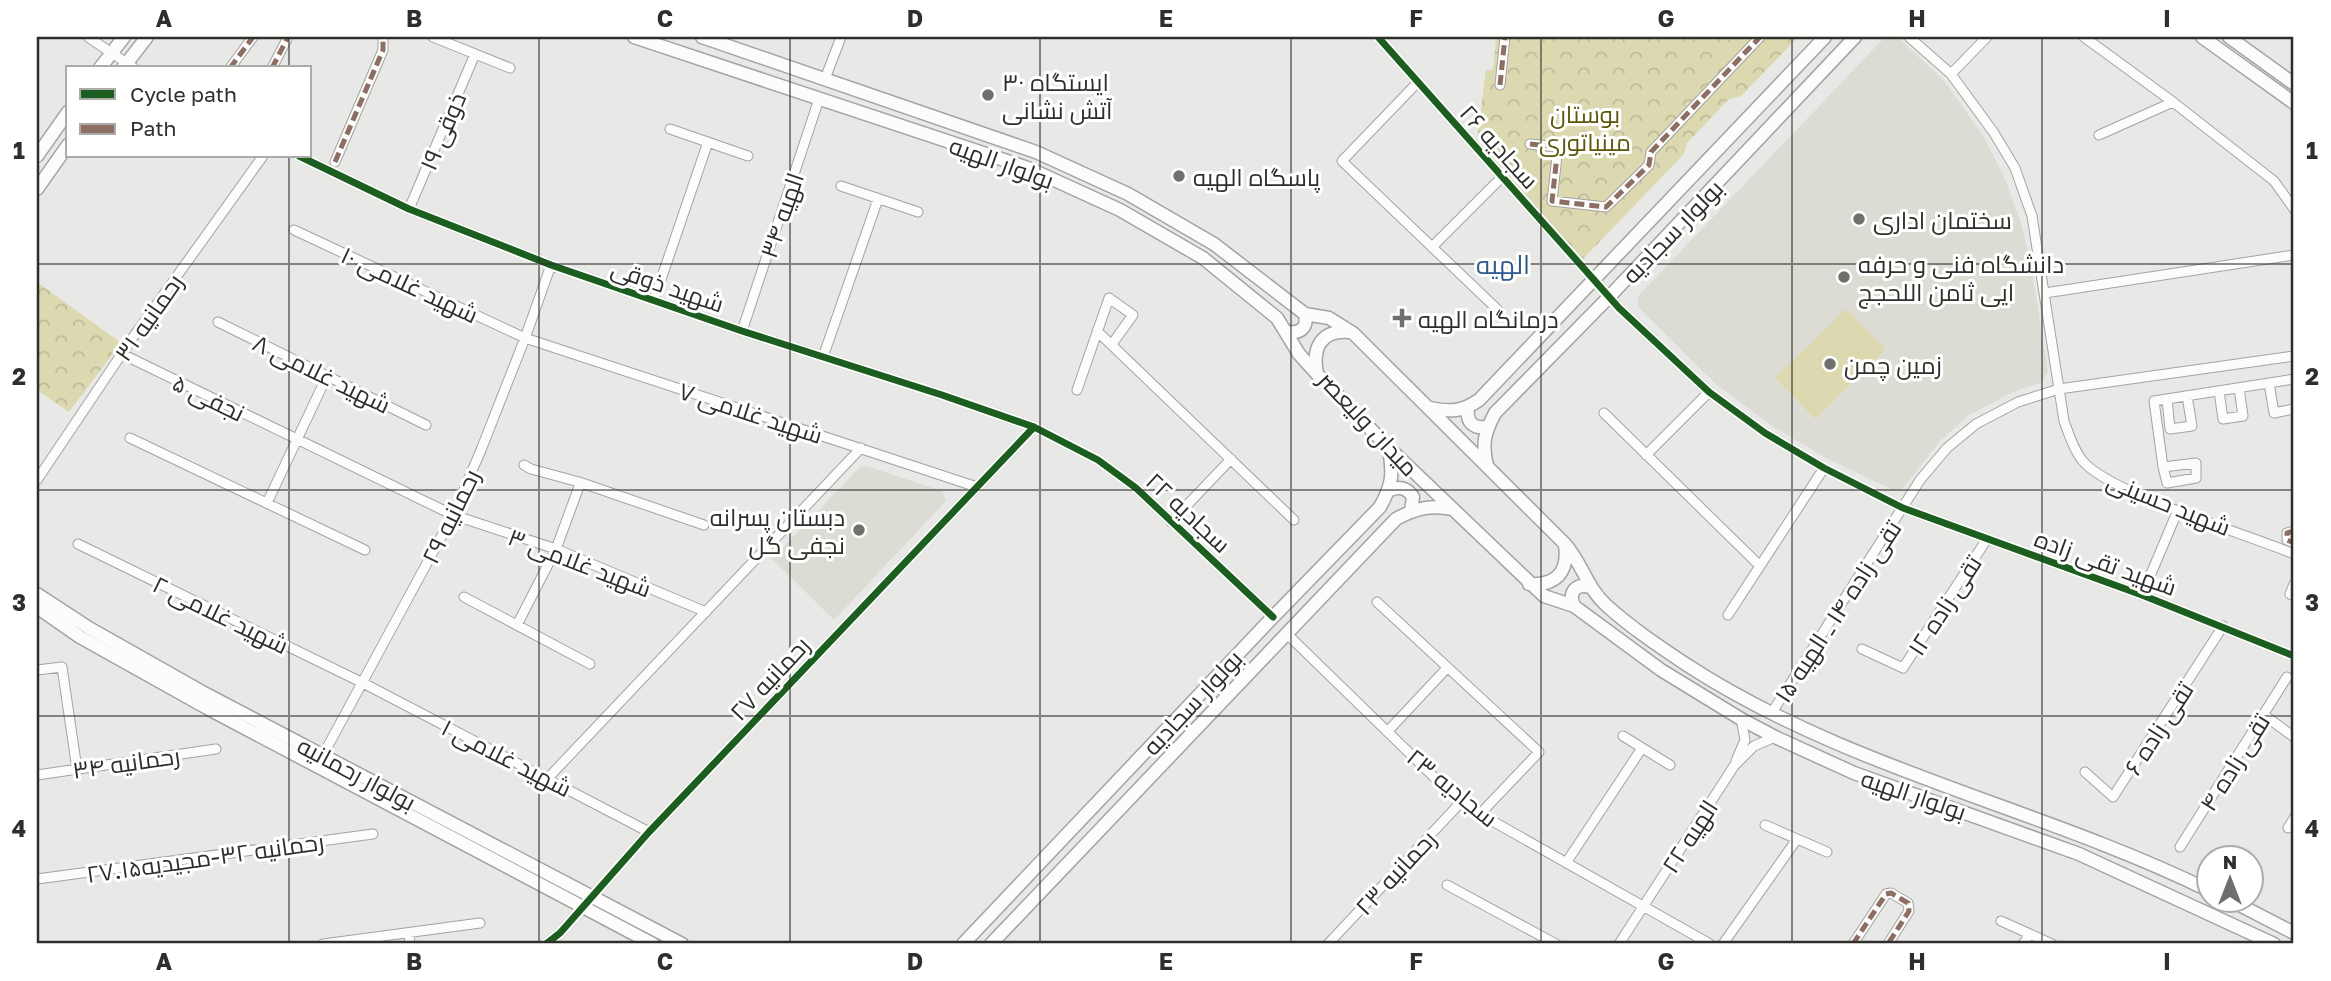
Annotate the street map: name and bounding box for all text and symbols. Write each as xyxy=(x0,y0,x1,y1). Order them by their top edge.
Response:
text: A xyxy=(156,4,173,32)
text: B xyxy=(406,4,422,32)
text: C xyxy=(657,4,673,32)
text: D xyxy=(907,4,923,32)
text: E xyxy=(1159,4,1173,32)
text: F xyxy=(1409,4,1423,32)
text: G xyxy=(1658,4,1674,32)
text: H xyxy=(1908,4,1926,32)
text: I xyxy=(2163,4,2171,32)
legend xyxy=(66,66,312,158)
place label: ایستگاه ۳۰ آتش نشانی xyxy=(1002,67,1113,125)
text: Cycle path xyxy=(130,81,237,107)
marker: ایستگاه ۳۰ آتش نشانی xyxy=(980,87,996,103)
street label: ذوقی ۱۹ xyxy=(413,88,472,175)
street label: سجادیه ۲۶ xyxy=(1455,98,1545,194)
park label: بوستان مینیاتوری xyxy=(1539,99,1631,157)
text: Path xyxy=(130,115,177,141)
street label: بولوار الهیه xyxy=(945,130,1058,195)
text: 1 xyxy=(13,136,25,164)
text: 1 xyxy=(2306,136,2318,164)
place label: پاسگاه الهیه xyxy=(1193,162,1321,194)
marker: پاسگاه الهیه xyxy=(1171,168,1187,184)
street label: الهیه ۳۴ xyxy=(753,169,810,262)
street label: بولوار سجادیه xyxy=(1615,173,1729,289)
place label: سختمان اداری xyxy=(1873,205,2012,235)
marker: سختمان اداری xyxy=(1851,211,1867,227)
street label: شهید غلامی ۱۰ xyxy=(336,240,483,329)
district label: الهیه xyxy=(1476,249,1530,281)
place label: دانشگاه فنی و حرفه ایی ثامن اللحجج xyxy=(1858,249,2064,309)
street label: شهید ذوقی xyxy=(608,252,728,319)
street label: رحمانیه ۳۱ xyxy=(107,268,189,366)
marker: دانشگاه فنی و حرفه ایی ثامن اللحجج xyxy=(1836,269,1852,285)
place label: درمانگاه الهیه xyxy=(1418,304,1559,334)
marker: درمانگاه الهیه xyxy=(1392,308,1412,328)
street label: شهید غلامی ۸ xyxy=(248,327,396,420)
place label: زمین چمن xyxy=(1844,350,1942,382)
marker: زمین چمن xyxy=(1822,356,1838,372)
text: 2 xyxy=(12,362,26,390)
text: 2 xyxy=(2305,362,2319,390)
street label: میدان ولیعصر xyxy=(1311,363,1425,482)
street label: نجفی ۵ xyxy=(168,367,250,428)
street label: شهید غلامی ۷ xyxy=(675,375,827,450)
street label: رحمانیه ۲۹ xyxy=(415,464,485,568)
street label: شهید حسینی xyxy=(2103,465,2235,542)
street label: سجادیه ۲۲ xyxy=(1141,466,1237,558)
place label: دبستان پسرانه نجفی گل xyxy=(710,502,845,560)
street label: تقی زاده ۱۴ ـ الهیه ۱۵ xyxy=(1767,514,1908,708)
street label: شهید غلامی ۳ xyxy=(504,521,656,603)
marker: دبستان پسرانه نجفی گل xyxy=(851,522,867,538)
street label: شهید تقی زاده xyxy=(2031,523,2181,602)
street label: تقی زاده ۱۲ xyxy=(1901,549,1988,661)
street label: شهید غلامی ۲ xyxy=(148,569,294,660)
text: 3 xyxy=(12,588,26,616)
text: 3 xyxy=(2305,588,2319,616)
street label: رحمانیه ۲۷ xyxy=(723,630,815,726)
street label: بولوار سجادیه xyxy=(1136,644,1248,760)
street label: تقی زاده ۶ xyxy=(2117,676,2200,780)
street label: تقی زاده ۴ xyxy=(2193,707,2276,817)
street label: شهید غلامی ۱ xyxy=(437,712,577,803)
street label: بولوار رحمانیه xyxy=(293,730,421,816)
street label: رحمانیه ۳۴ xyxy=(70,740,182,784)
street label: سجادیه ۲۳ xyxy=(1402,742,1504,832)
street label: بولوار الهیه xyxy=(1857,762,1970,826)
street label: الهیه ۲۲ xyxy=(1655,794,1724,878)
text: 4 xyxy=(12,814,26,842)
text: 4 xyxy=(2305,814,2319,842)
street label: رحمانیه ۲۳ xyxy=(1349,824,1441,920)
street label: رحمانیه ۳۲-مجیدیه۲۷.۱۵ xyxy=(84,826,326,888)
north arrow xyxy=(2194,844,2264,914)
text: N xyxy=(2223,850,2237,873)
text: A xyxy=(156,947,173,975)
text: B xyxy=(406,947,422,975)
text: C xyxy=(657,947,673,975)
text: D xyxy=(907,947,923,975)
text: E xyxy=(1159,947,1173,975)
text: F xyxy=(1409,947,1423,975)
text: G xyxy=(1658,947,1674,975)
text: H xyxy=(1908,947,1926,975)
text: I xyxy=(2163,947,2171,975)

